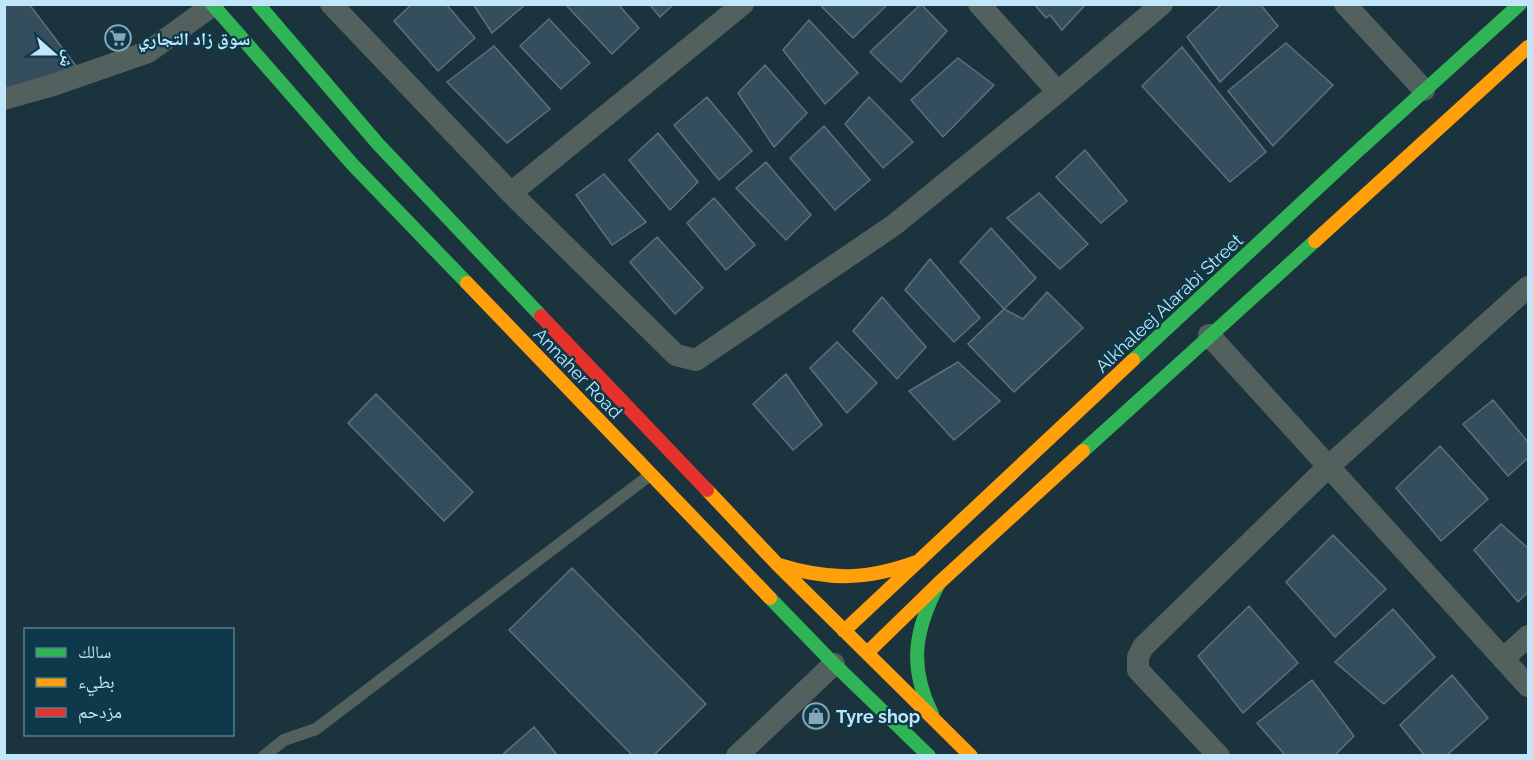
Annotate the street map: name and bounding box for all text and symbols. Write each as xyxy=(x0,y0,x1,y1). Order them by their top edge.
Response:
supermarket icon: سوق زاد التجاري xyxy=(103,23,133,53)
north arrow xyxy=(24,24,84,84)
place label: سوق زاد التجاري xyxy=(138,28,250,53)
text: ش xyxy=(56,48,79,71)
street label: Alkhaleej Alarabi Street xyxy=(1091,229,1247,377)
street label: Annaher Road xyxy=(530,323,626,423)
legend xyxy=(24,628,234,736)
text: سالك xyxy=(78,641,111,662)
text: بطيء xyxy=(78,671,115,697)
text: مزدحم xyxy=(78,701,122,724)
shop icon: Tyre shop xyxy=(801,701,831,731)
place label: Tyre shop xyxy=(836,706,920,727)

